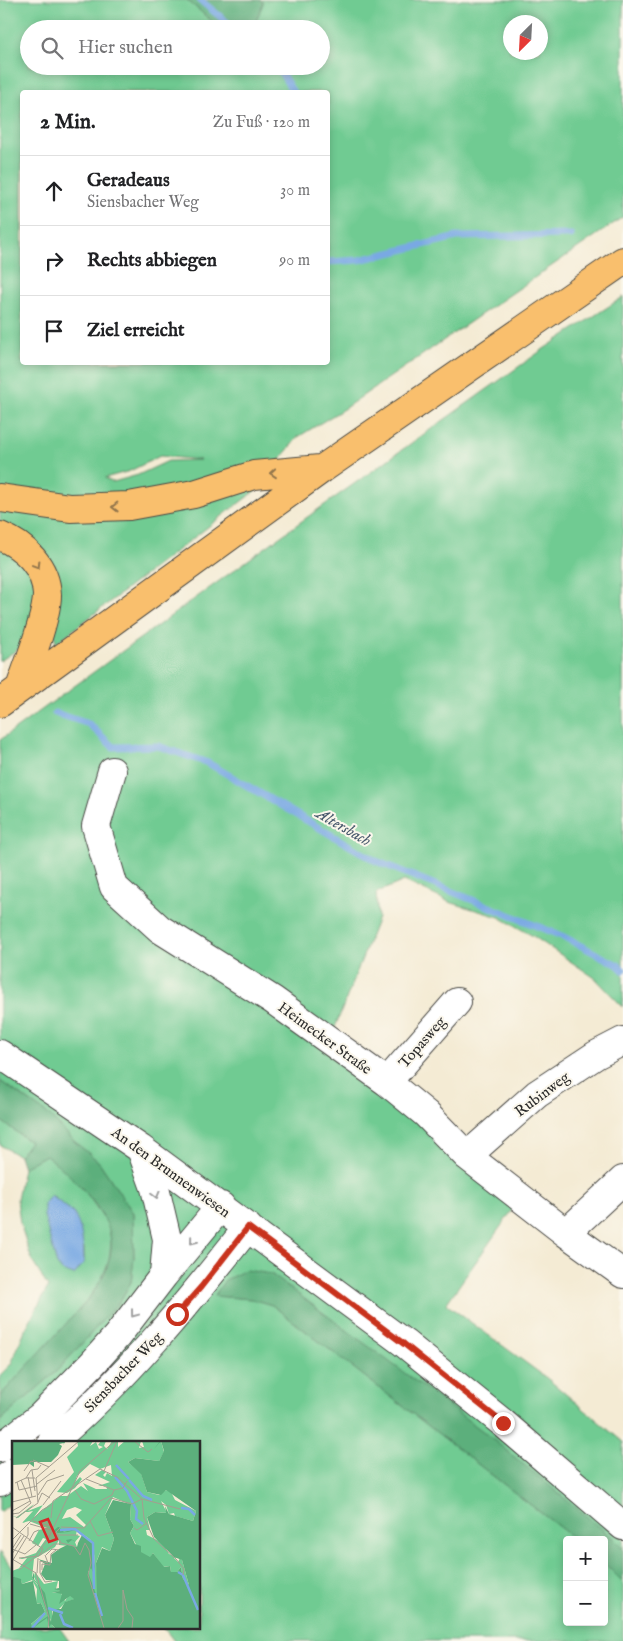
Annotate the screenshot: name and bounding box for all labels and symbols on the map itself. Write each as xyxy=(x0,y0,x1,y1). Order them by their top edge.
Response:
north arrow xyxy=(503,15,548,60)
one-way arrow xyxy=(269,467,277,478)
one-way arrow xyxy=(111,501,119,512)
one-way arrow xyxy=(31,560,41,569)
water label: Altersbach xyxy=(310,803,374,852)
street label: Heimecker Straße xyxy=(274,998,375,1079)
street label: Topasweg xyxy=(395,1012,451,1072)
street label: Rubinweg xyxy=(511,1067,574,1121)
street label: An den Brunnenwiesen xyxy=(107,1122,234,1222)
one-way arrow xyxy=(151,1191,161,1199)
one-way arrow xyxy=(190,1235,198,1244)
route start xyxy=(166,1303,189,1326)
one-way arrow xyxy=(132,1308,140,1317)
street label: Siensbacher Weg xyxy=(80,1327,167,1417)
route end xyxy=(492,1412,515,1435)
inset map xyxy=(12,1441,200,1628)

